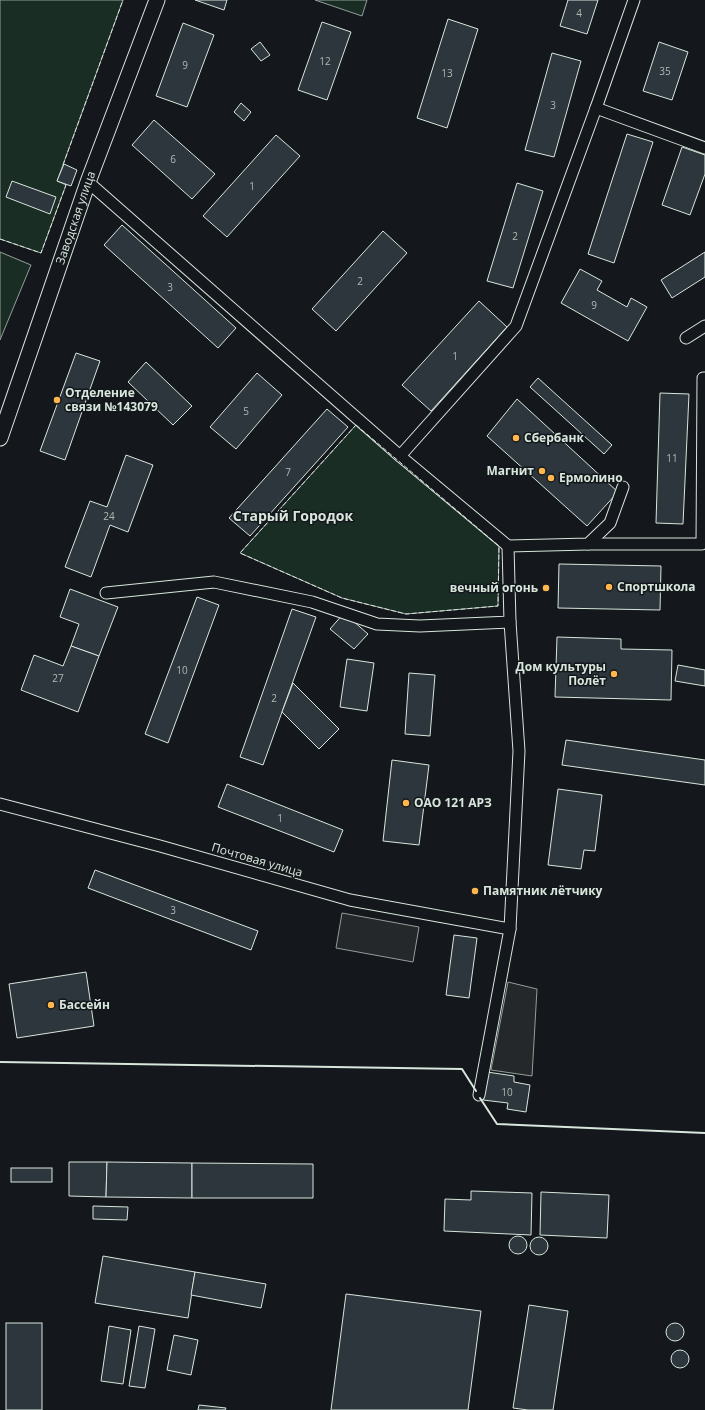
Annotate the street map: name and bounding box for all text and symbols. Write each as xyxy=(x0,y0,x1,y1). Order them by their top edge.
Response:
house number: 4 xyxy=(576,6,582,20)
house number: 12 xyxy=(319,54,331,68)
house number: 9 xyxy=(182,58,188,72)
house number: 35 xyxy=(659,64,671,78)
house number: 13 xyxy=(441,66,453,80)
house number: 3 xyxy=(550,98,556,112)
house number: 6 xyxy=(170,152,176,166)
street label: Заводская улица xyxy=(51,168,99,267)
house number: 1 xyxy=(249,179,255,193)
house number: 2 xyxy=(512,229,518,243)
house number: 2 xyxy=(357,274,363,288)
house number: 3 xyxy=(167,280,173,294)
house number: 9 xyxy=(591,298,597,312)
house number: 1 xyxy=(452,349,458,363)
place label: Отделение связи №143079 xyxy=(65,384,158,415)
marker: Отделение связи №143079 xyxy=(52,395,62,405)
house number: 5 xyxy=(243,404,249,418)
place label: Сбербанк xyxy=(524,429,584,446)
marker: Сбербанк xyxy=(511,433,521,443)
house number: 11 xyxy=(666,451,678,465)
place label: Магнит xyxy=(486,462,534,479)
house number: 7 xyxy=(285,465,291,479)
marker: Магнит xyxy=(537,466,547,476)
place label: Ермолино xyxy=(559,469,623,486)
marker: Ермолино xyxy=(546,473,556,483)
district label: Старый Городок xyxy=(233,506,353,525)
house number: 24 xyxy=(103,509,115,523)
place label: Спортшкола xyxy=(617,578,696,595)
place label: вечный огонь xyxy=(450,579,538,596)
marker: Спортшкола xyxy=(604,582,614,592)
marker: вечный огонь xyxy=(541,583,551,593)
place label: Дом культуры Полёт xyxy=(516,658,606,689)
house number: 10 xyxy=(176,663,188,677)
marker: Дом культуры Полёт xyxy=(609,669,619,679)
house number: 27 xyxy=(52,671,64,685)
house number: 2 xyxy=(271,691,277,705)
place label: OAO 121 АРЗ xyxy=(414,794,492,811)
marker: OAO 121 АРЗ xyxy=(401,798,411,808)
house number: 1 xyxy=(277,811,283,825)
street label: Почтовая улица xyxy=(210,838,305,881)
place label: Памятник лётчику xyxy=(483,882,603,899)
marker: Памятник лётчику xyxy=(470,886,480,896)
house number: 3 xyxy=(170,903,176,917)
place label: Бассейн xyxy=(59,996,110,1013)
marker: Бассейн xyxy=(46,1000,56,1010)
house number: 10 xyxy=(501,1085,513,1099)

